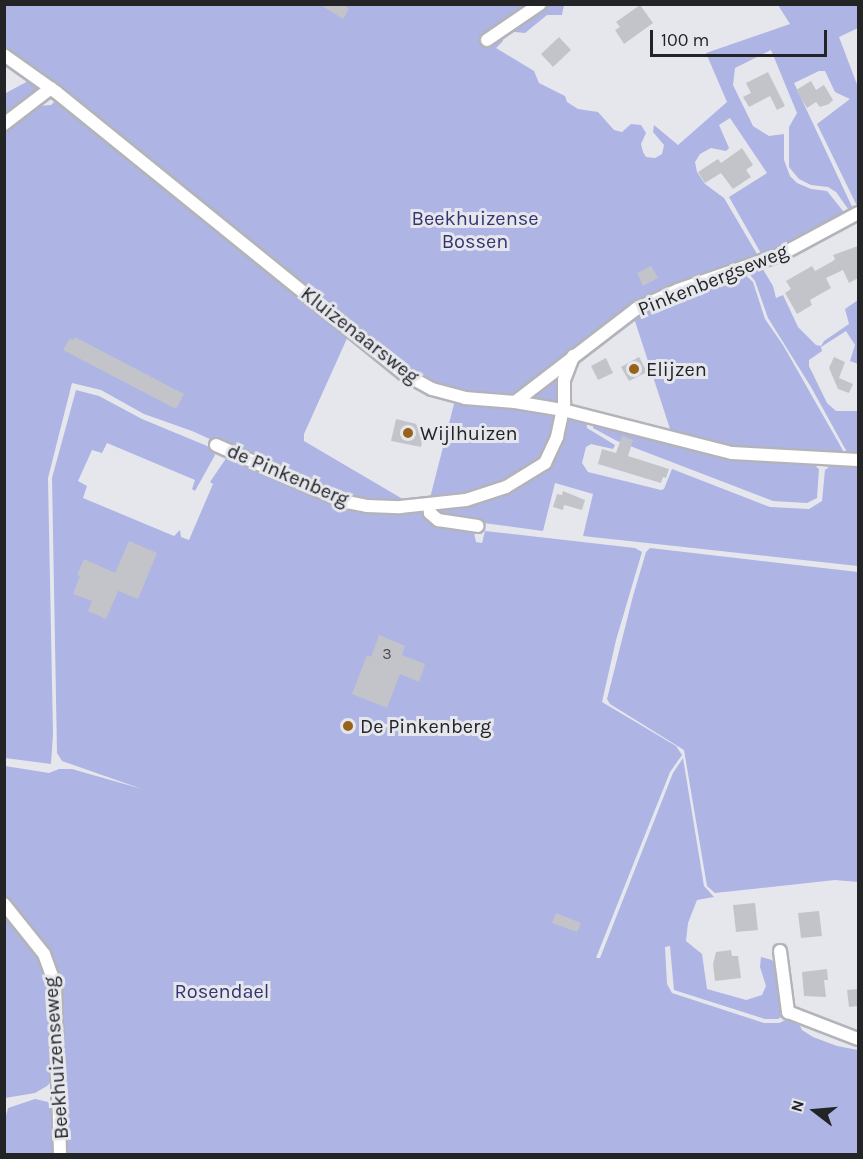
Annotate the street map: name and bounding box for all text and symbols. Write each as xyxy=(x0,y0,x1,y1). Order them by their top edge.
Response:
scale bar xyxy=(653,18,830,56)
text: 100 m xyxy=(661,29,709,51)
park label: Beekhuizense Bossen xyxy=(412,206,538,253)
street label: Pinkenbergseweg xyxy=(634,239,792,321)
street label: Kluizenaarsweg xyxy=(296,281,424,389)
place label: Elijzen xyxy=(646,357,707,381)
marker: Elijzen xyxy=(627,362,641,376)
place label: Wijlhuizen xyxy=(420,421,518,445)
marker: Wijlhuizen xyxy=(401,426,415,440)
street label: de Pinkenberg xyxy=(224,439,352,511)
house number: 3 xyxy=(382,644,392,664)
place label: De Pinkenberg xyxy=(360,714,491,738)
marker: De Pinkenberg xyxy=(341,719,355,733)
street label: Beekhuizenseweg xyxy=(38,976,74,1140)
park label: Rosendael xyxy=(175,979,269,1003)
north arrow xyxy=(785,1081,845,1141)
text: N xyxy=(786,1098,808,1114)

